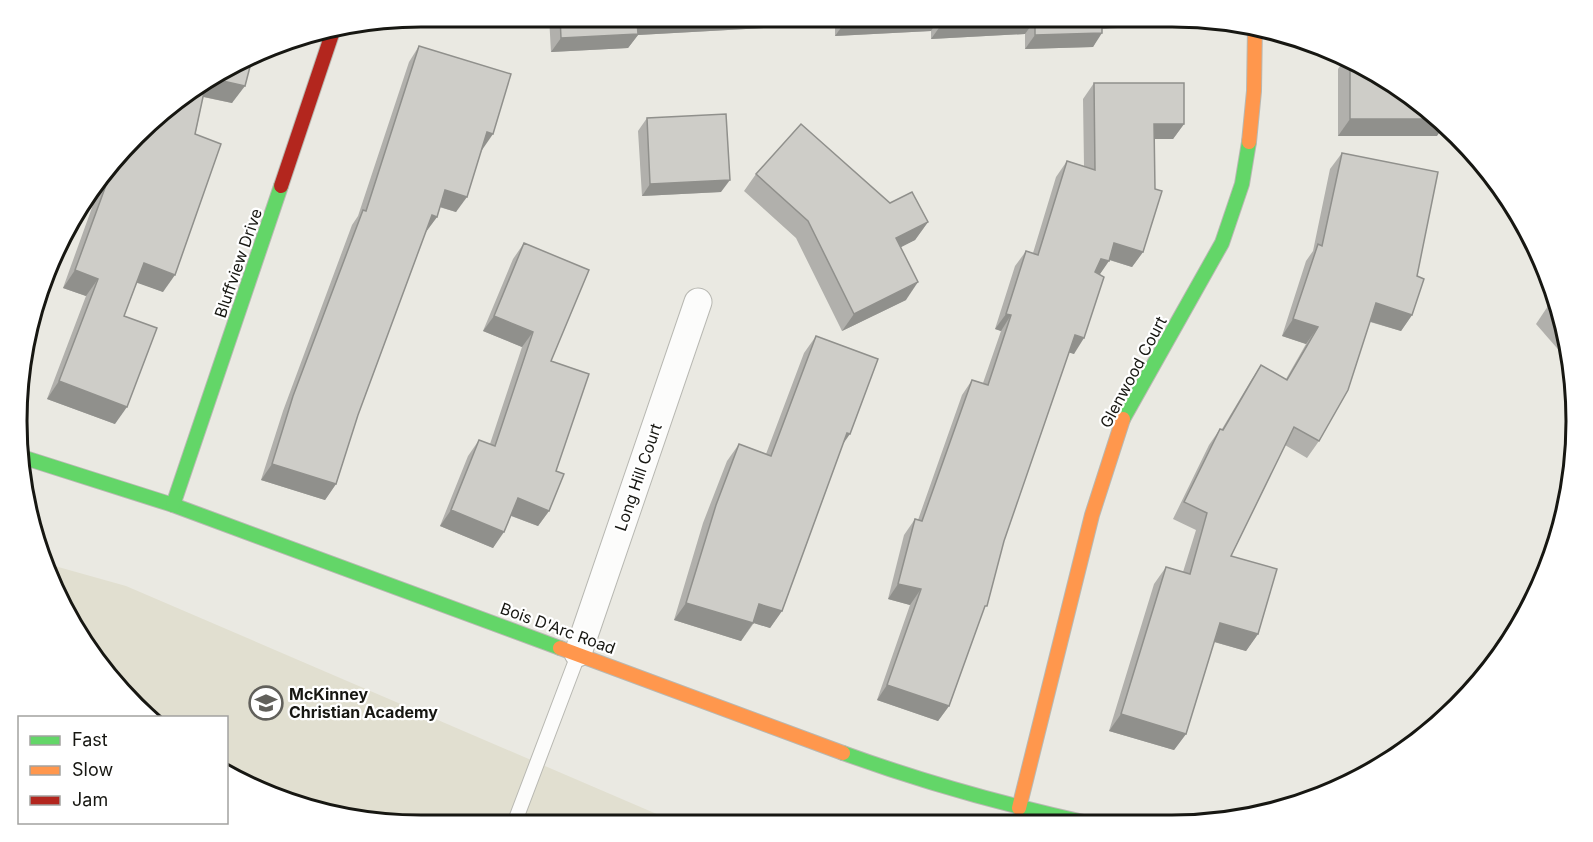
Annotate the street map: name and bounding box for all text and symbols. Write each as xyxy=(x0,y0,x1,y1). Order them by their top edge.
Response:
street label: Bluffview Drive xyxy=(210,206,266,320)
street label: Glenwood Court xyxy=(1095,313,1171,431)
street label: Long Hill Court xyxy=(610,420,666,534)
street label: Bois D'Arc Road xyxy=(498,598,618,658)
place label: McKinney Christian Academy xyxy=(289,684,438,722)
school or university icon: McKinney Christian Academy xyxy=(248,685,284,721)
legend xyxy=(18,716,228,824)
text: Fast xyxy=(72,729,108,750)
text: Slow xyxy=(72,759,113,780)
text: Jam xyxy=(72,789,108,810)

